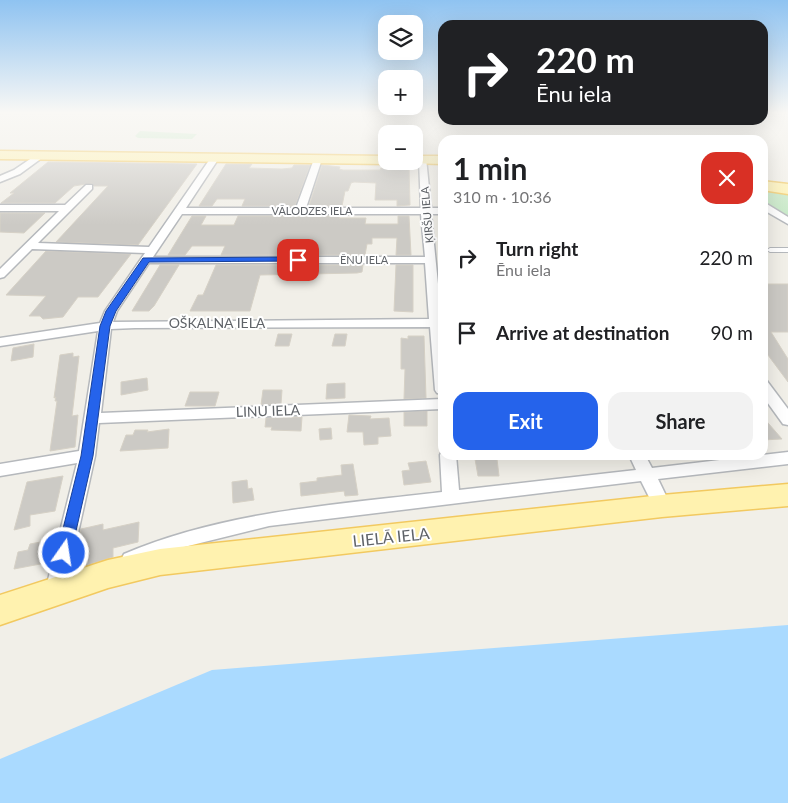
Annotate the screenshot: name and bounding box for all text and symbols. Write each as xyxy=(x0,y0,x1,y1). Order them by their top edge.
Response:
map controls xyxy=(378,15,423,170)
button: layers xyxy=(378,15,423,60)
text: 220 m xyxy=(536,38,635,80)
icon: right xyxy=(453,40,518,105)
button: + xyxy=(378,70,423,115)
text: Ēnu iela xyxy=(536,80,612,107)
button: − xyxy=(378,125,423,170)
text: 1 min xyxy=(453,150,527,186)
button: close xyxy=(701,152,753,204)
street label: ĶIRŠU IELA xyxy=(418,186,435,244)
text: 310 m · 10:36 xyxy=(453,187,552,206)
street label: VĀLODZES IELA xyxy=(272,204,353,217)
text: Turn right xyxy=(496,237,578,260)
pin xyxy=(277,239,319,281)
icon: right xyxy=(453,244,481,272)
icon: arrive xyxy=(284,246,312,274)
text: 220 m xyxy=(699,246,753,269)
street label: ĒNU IELA xyxy=(340,253,389,266)
text: Ēnu iela xyxy=(496,260,551,279)
street label: OŠKALNA IELA xyxy=(169,314,266,331)
icon: arrive xyxy=(453,319,481,347)
text: Arrive at destination xyxy=(496,321,669,344)
text: 90 m xyxy=(710,321,753,344)
button: Exit xyxy=(453,392,598,450)
button: Share xyxy=(608,392,753,450)
street label: LINU IELA xyxy=(236,401,301,420)
street label: LIELĀ IELA xyxy=(352,523,431,550)
position arrow xyxy=(37,526,89,578)

